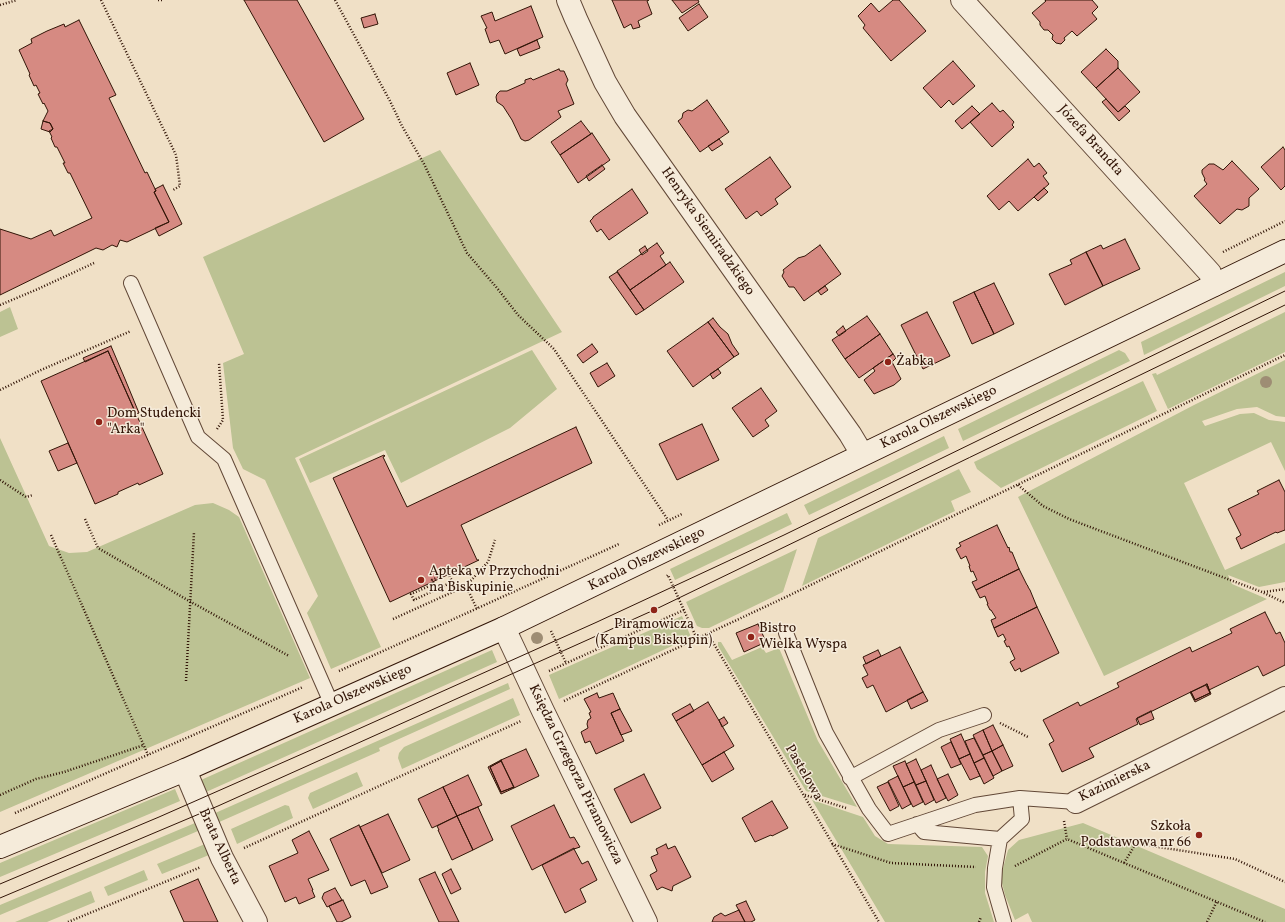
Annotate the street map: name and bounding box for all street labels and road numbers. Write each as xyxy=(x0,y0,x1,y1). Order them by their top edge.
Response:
street label: Józefa Brandta xyxy=(1054,102,1126,180)
street label: Henryka Siemiradzkiego xyxy=(656,165,758,299)
street label: Karola Olszewskiego xyxy=(878,383,1000,453)
street label: Karola Olszewskiego xyxy=(586,525,708,595)
street label: Karola Olszewskiego xyxy=(291,661,415,729)
street label: Księdza Grzegorza Piramowicza xyxy=(524,682,626,868)
street label: Pastelowa xyxy=(780,742,826,804)
street label: Kazimierska xyxy=(1077,757,1153,807)
street label: Brata Alberta xyxy=(194,806,244,888)

